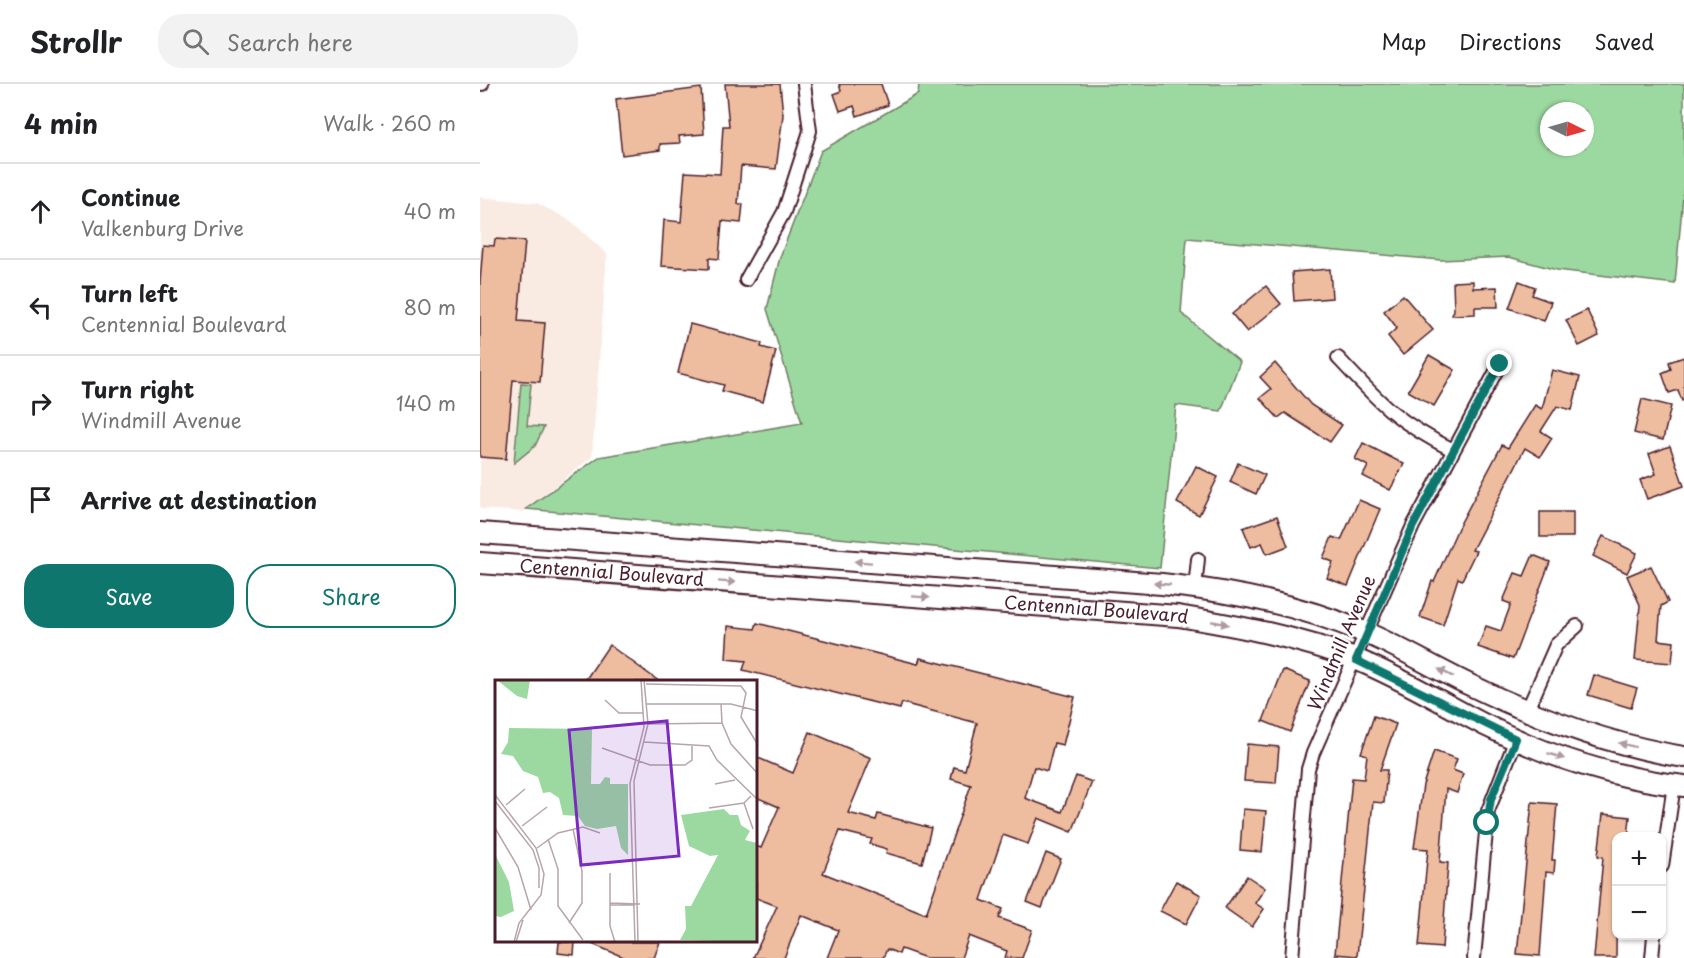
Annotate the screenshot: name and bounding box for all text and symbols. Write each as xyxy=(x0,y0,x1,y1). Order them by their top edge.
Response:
search box xyxy=(158,14,578,68)
text: Strollr xyxy=(30,20,122,63)
icon: search xyxy=(179,25,212,58)
text: Search here xyxy=(227,25,353,58)
text: Map xyxy=(1381,25,1426,57)
text: Directions xyxy=(1459,25,1561,57)
text: Saved xyxy=(1594,25,1654,57)
north arrow xyxy=(1540,102,1594,156)
text: 4 min xyxy=(24,104,98,143)
text: Walk · 260 m xyxy=(323,108,456,138)
text: Continue xyxy=(81,180,180,213)
icon: ahead xyxy=(24,195,57,228)
text: 40 m xyxy=(404,196,456,226)
text: Valkenburg Drive xyxy=(81,213,244,243)
text: Turn left xyxy=(81,276,178,309)
icon: left xyxy=(24,291,57,324)
text: 80 m xyxy=(404,292,456,322)
text: Centennial Boulevard xyxy=(81,309,286,339)
route end xyxy=(1486,350,1512,376)
text: Turn right xyxy=(81,372,194,405)
icon: right xyxy=(24,387,57,420)
text: 140 m xyxy=(396,388,456,418)
text: Windmill Avenue xyxy=(81,405,242,435)
icon: arrive xyxy=(24,483,57,516)
text: Arrive at destination xyxy=(81,483,317,516)
street label: Centennial Boulevard xyxy=(518,551,705,592)
one-way arrow xyxy=(853,557,872,567)
button: Save xyxy=(24,564,234,628)
button: Share xyxy=(246,564,456,628)
street label: Windmill Avenue xyxy=(1300,570,1381,714)
one-way arrow xyxy=(717,577,736,587)
one-way arrow xyxy=(1152,579,1171,589)
street label: Centennial Boulevard xyxy=(1003,588,1191,630)
one-way arrow xyxy=(912,592,931,601)
one-way arrow xyxy=(1211,619,1230,628)
one-way arrow xyxy=(1437,668,1454,678)
inset map xyxy=(495,680,758,943)
one-way arrow xyxy=(1618,740,1636,749)
one-way arrow xyxy=(1547,752,1565,761)
route start xyxy=(1473,809,1499,835)
map controls xyxy=(1612,832,1666,940)
button: + xyxy=(1612,832,1666,886)
button: − xyxy=(1612,886,1666,940)

